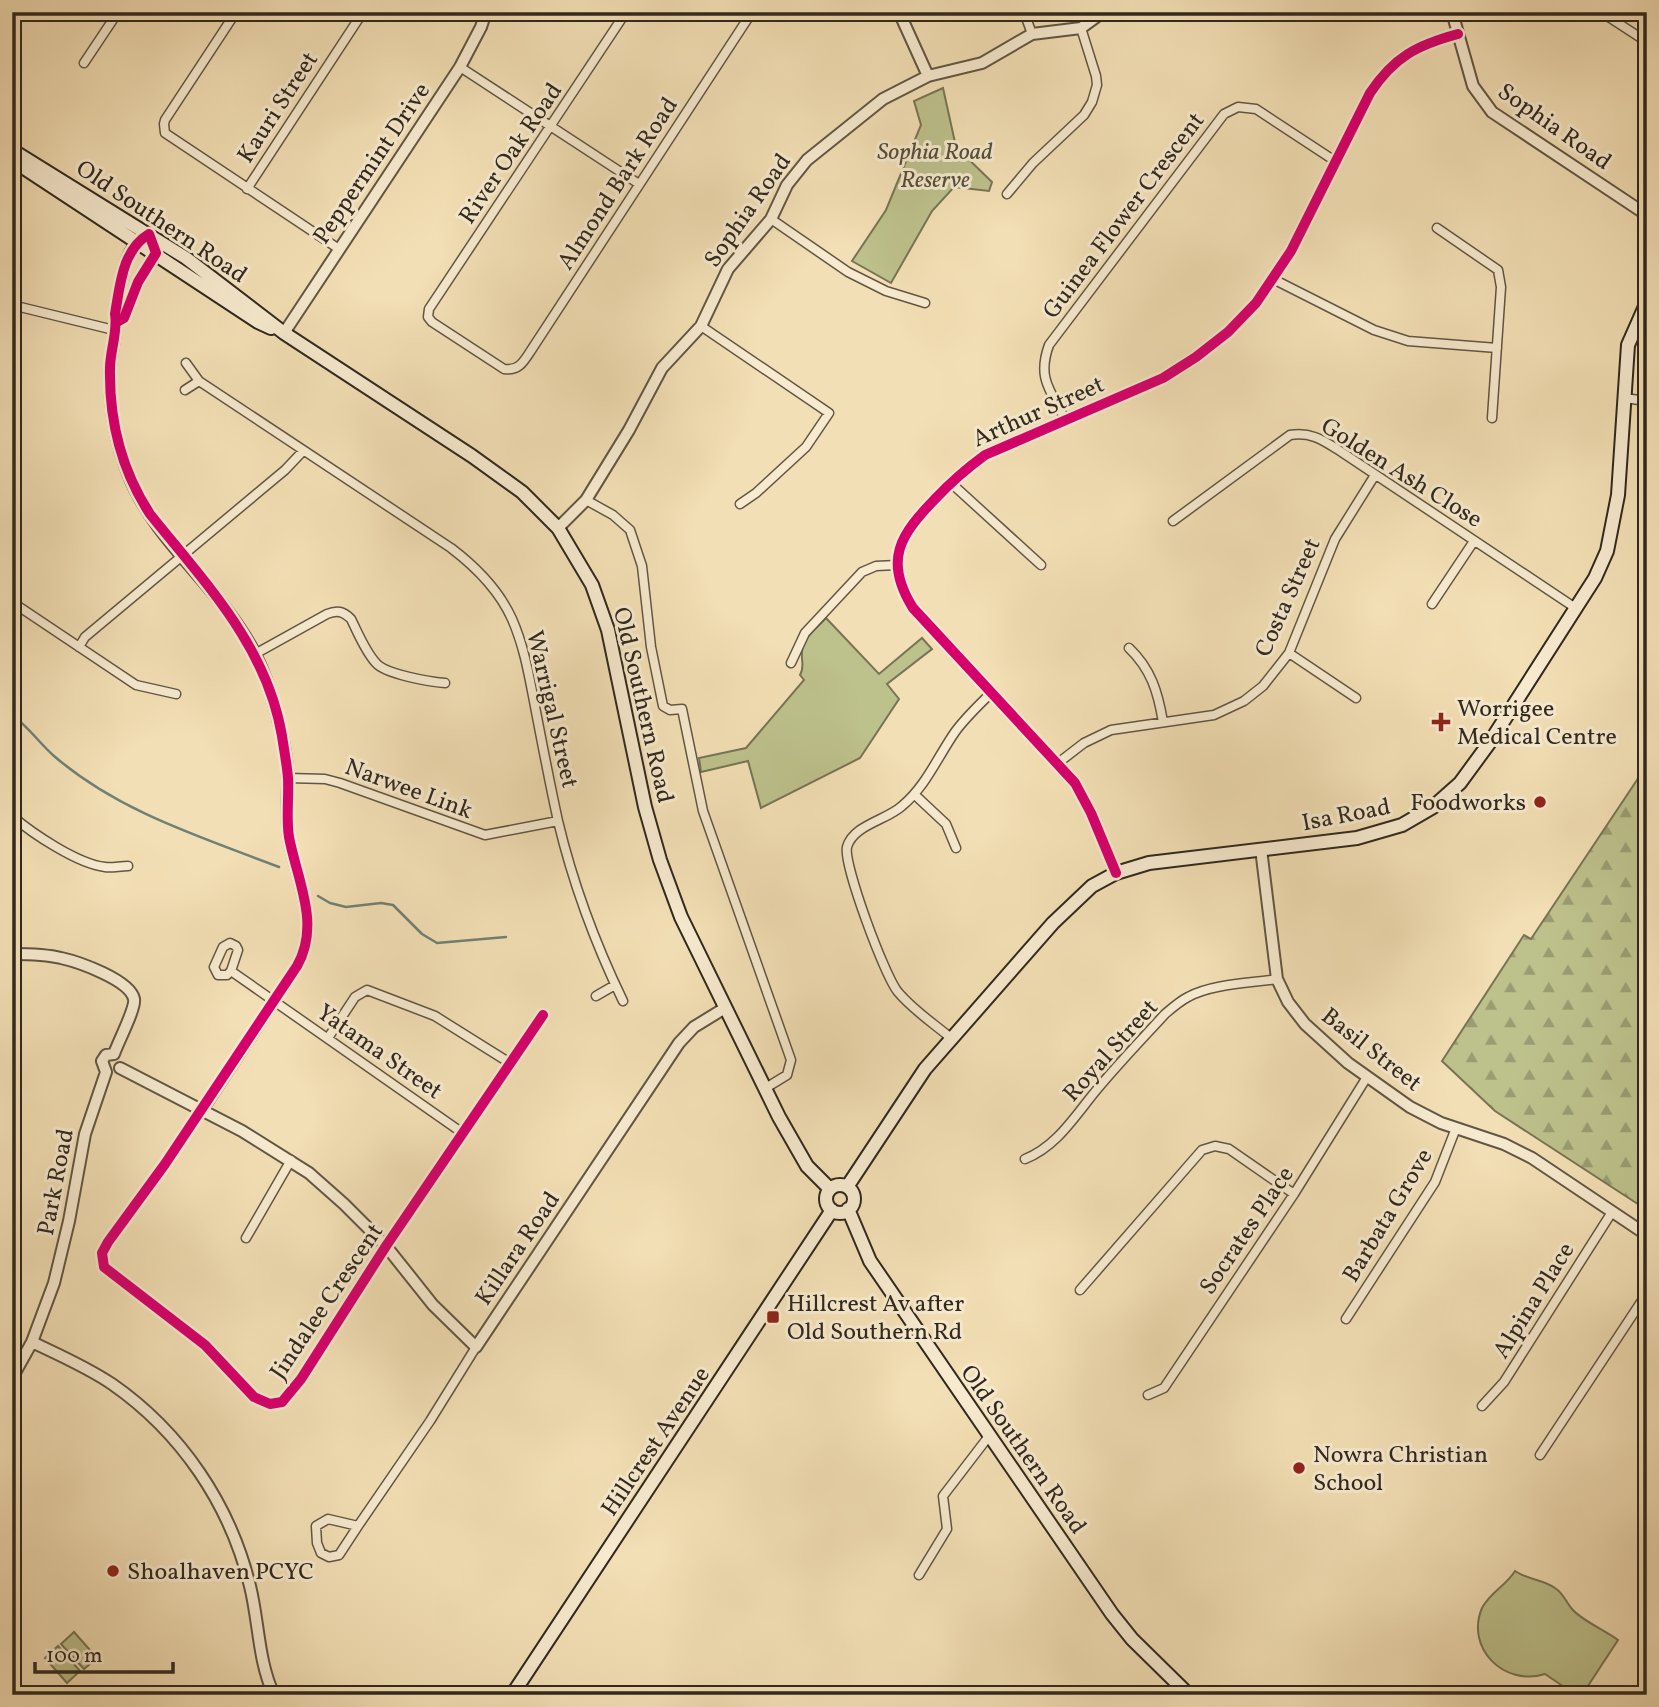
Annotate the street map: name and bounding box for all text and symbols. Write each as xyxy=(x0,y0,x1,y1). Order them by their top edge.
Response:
street label: Kauri Street xyxy=(230,46,327,170)
street label: Sophia Road xyxy=(1490,76,1618,179)
street label: Peppermint Drive xyxy=(306,77,439,252)
street label: River Oak Road xyxy=(452,77,572,232)
street label: Almond Bark Road xyxy=(550,91,687,277)
street label: Guinea Flower Crescent xyxy=(1036,106,1214,327)
park label: Sophia Road Reserve xyxy=(877,136,993,198)
street label: Sophia Road xyxy=(697,147,800,275)
street label: Old Southern Road xyxy=(68,153,253,293)
street label: Arthur Street xyxy=(968,369,1110,457)
street label: Golden Ash Close xyxy=(1314,410,1488,537)
street label: Costa Street xyxy=(1248,533,1330,663)
street label: Old Southern Road xyxy=(603,604,681,807)
street label: Warrigal Street xyxy=(516,627,586,792)
place label: Worrigee Medical Centre xyxy=(1457,693,1617,755)
marker: Worrigee Medical Centre xyxy=(1431,712,1451,732)
street label: Narwee Link xyxy=(340,751,477,829)
place label: Foodworks xyxy=(1410,787,1526,821)
street label: Isa Road xyxy=(1299,791,1394,841)
marker: Foodworks xyxy=(1532,794,1548,810)
street label: Royal Street xyxy=(1056,992,1167,1110)
street label: Yatama Street xyxy=(309,997,449,1109)
street label: Basil Street xyxy=(1313,1000,1428,1101)
street label: Park Road xyxy=(30,1126,84,1239)
street label: Barbata Grove xyxy=(1335,1143,1442,1289)
street label: Socrates Place xyxy=(1192,1160,1303,1302)
street label: Killara Road xyxy=(468,1185,569,1313)
street label: Jindalee Crescent xyxy=(263,1217,393,1387)
street label: Alpina Place xyxy=(1485,1236,1584,1366)
place label: Hillcrest Av after Old Southern Rd xyxy=(787,1288,964,1350)
marker: Hillcrest Av after Old Southern Rd xyxy=(765,1309,781,1325)
street label: Old Southern Road xyxy=(951,1358,1094,1542)
street label: Hillcrest Avenue xyxy=(594,1361,719,1524)
place label: Nowra Christian School xyxy=(1313,1439,1488,1501)
marker: Nowra Christian School xyxy=(1291,1460,1307,1476)
place label: Shoalhaven PCYC xyxy=(127,1556,314,1590)
marker: Shoalhaven PCYC xyxy=(105,1563,121,1579)
scale bar xyxy=(35,1630,173,1674)
text: 100 m xyxy=(46,1642,103,1671)

